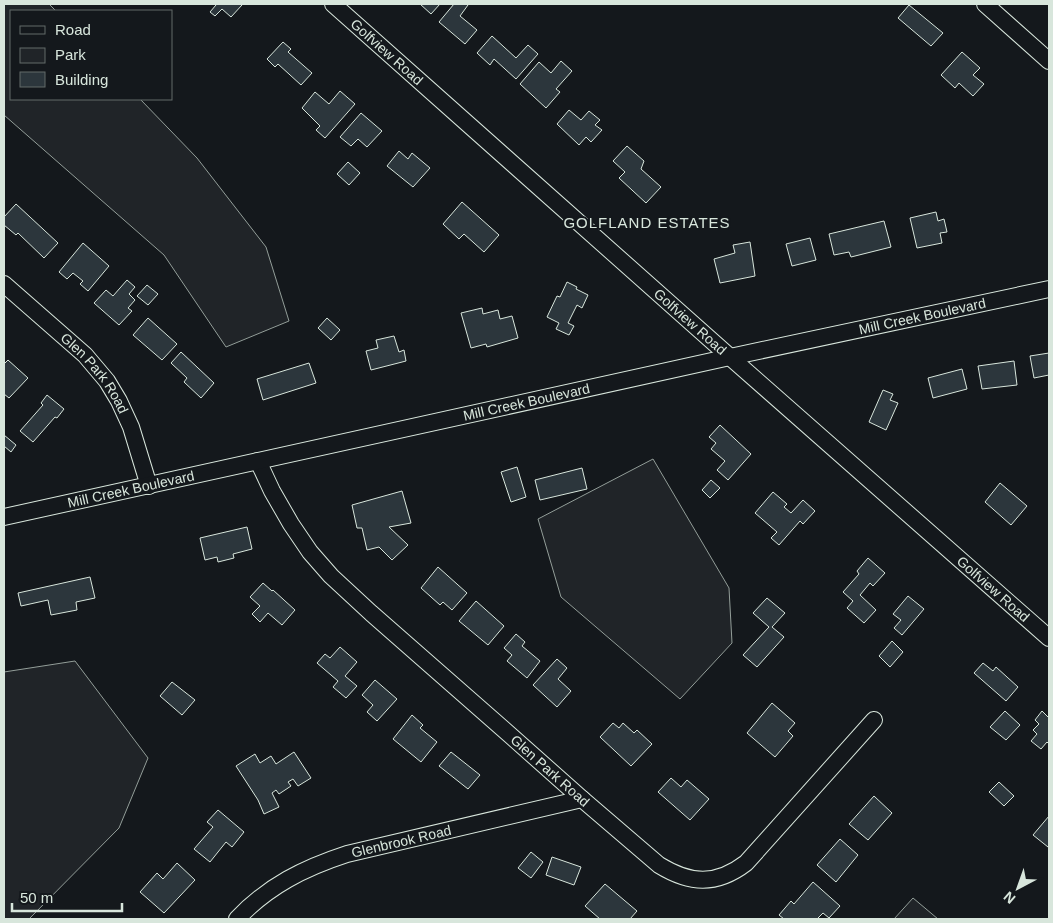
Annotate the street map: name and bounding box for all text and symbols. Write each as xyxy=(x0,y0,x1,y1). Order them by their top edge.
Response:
legend xyxy=(10,10,172,100)
street label: Golfview Road xyxy=(347,16,426,88)
text: Road xyxy=(55,21,91,38)
text: Park xyxy=(55,46,86,63)
text: Building xyxy=(55,71,108,88)
district label: GOLFLAND ESTATES xyxy=(563,214,731,231)
street label: Golfview Road xyxy=(651,285,730,358)
street label: Mill Creek Boulevard xyxy=(857,295,987,337)
street label: Glen Park Road xyxy=(57,329,132,416)
street label: Mill Creek Boulevard xyxy=(462,380,591,424)
street label: Mill Creek Boulevard xyxy=(66,467,196,511)
street label: Golfview Road xyxy=(954,553,1033,625)
street label: Glen Park Road xyxy=(508,732,593,810)
street label: Glenbrook Road xyxy=(350,822,453,861)
north arrow xyxy=(993,863,1043,913)
scale bar xyxy=(12,880,122,912)
text: N xyxy=(1000,888,1019,907)
text: 50 m xyxy=(20,889,53,906)

